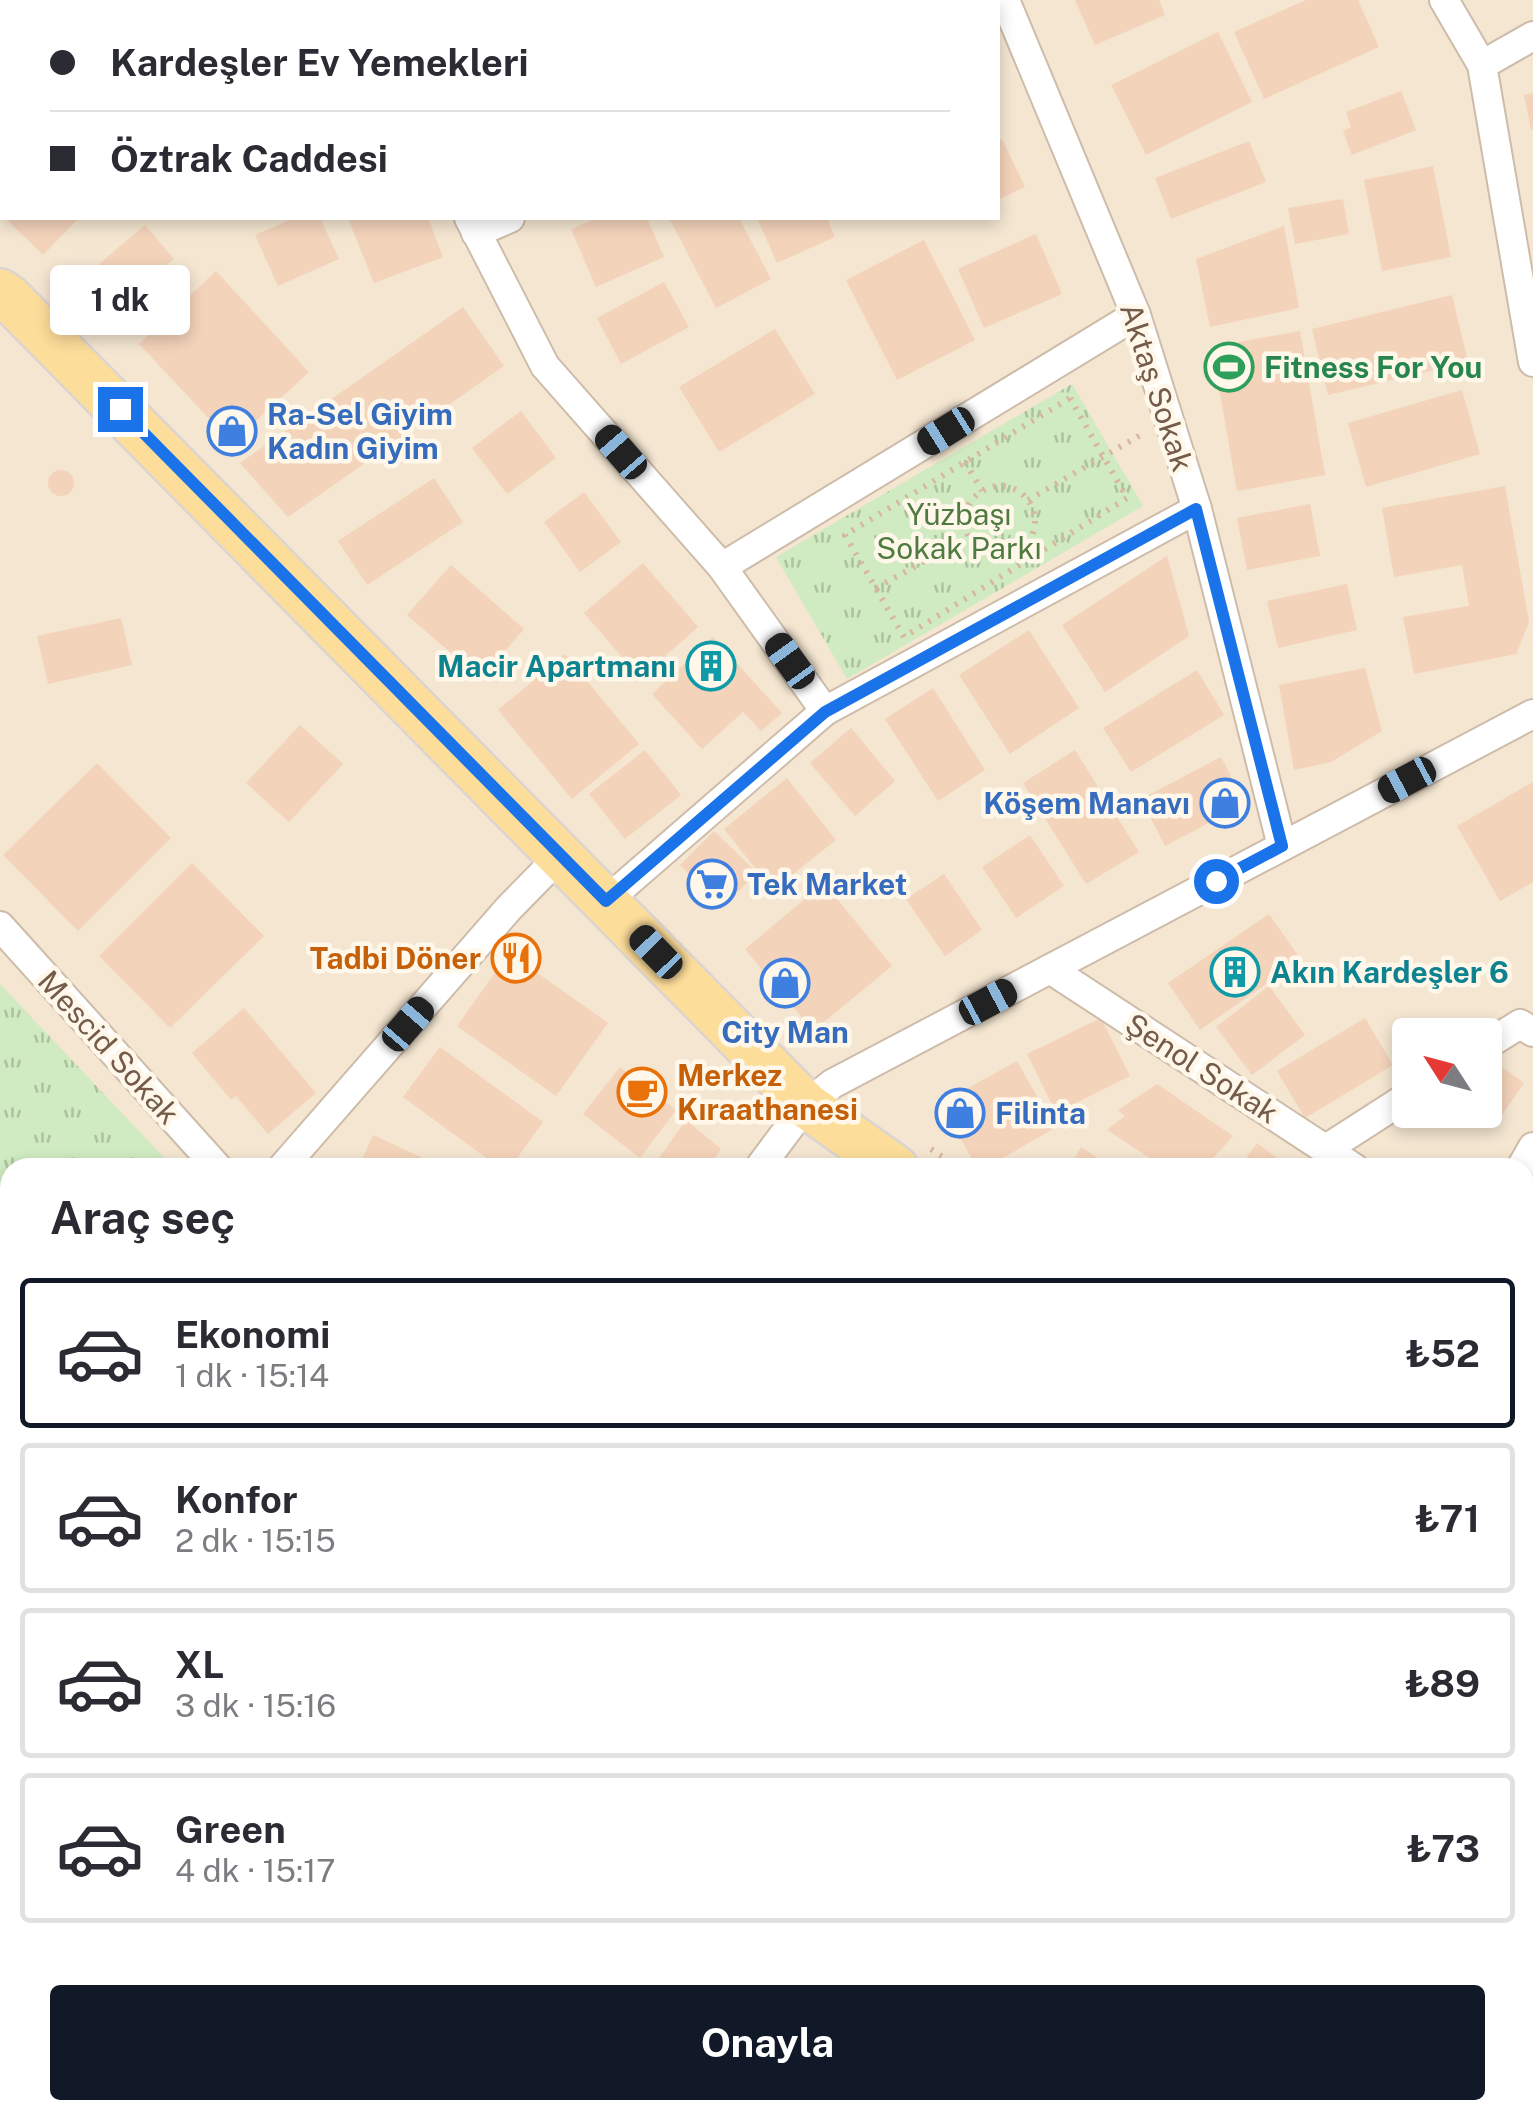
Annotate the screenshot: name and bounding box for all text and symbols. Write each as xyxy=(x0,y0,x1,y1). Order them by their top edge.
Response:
text: Kardeşler Ev Yemekleri xyxy=(110,40,529,85)
text: Öztrak Caddesi xyxy=(110,136,388,181)
callout: 1 dk xyxy=(50,264,190,334)
text: 1 dk xyxy=(91,281,149,318)
street label: Aktaş Sokak xyxy=(1113,298,1201,476)
sports icon: Fitness For You xyxy=(1203,341,1255,393)
place label: Fitness For You xyxy=(1264,349,1482,385)
route end xyxy=(98,387,143,432)
place label: Ra-Sel Giyim Kadın Giyim xyxy=(267,396,453,466)
car xyxy=(913,402,979,460)
shop icon: Ra-Sel Giyim Kadın Giyim xyxy=(206,405,258,457)
car xyxy=(590,420,652,484)
park label: Yüzbaşı Sokak Parkı xyxy=(876,496,1042,566)
car xyxy=(760,628,820,694)
building icon: Macir Apartmanı xyxy=(685,640,737,692)
place label: Macir Apartmanı xyxy=(437,648,676,684)
car xyxy=(1373,753,1441,807)
shop icon: Köşem Manavı xyxy=(1199,777,1251,829)
place label: Köşem Manavı xyxy=(983,785,1190,821)
supermarket icon: Tek Market xyxy=(686,858,738,910)
route start xyxy=(1194,859,1239,904)
place label: Tek Market xyxy=(747,866,907,902)
car xyxy=(624,920,688,984)
restaurant icon: Tadbi Döner xyxy=(490,932,542,984)
place label: Tadbi Döner xyxy=(310,940,481,976)
building icon: Akın Kardeşler 6 xyxy=(1209,946,1261,998)
place label: Akın Kardeşler 6 xyxy=(1270,954,1509,990)
shop icon: City Man xyxy=(759,957,811,1009)
street label: Mescid Sokak xyxy=(31,963,187,1131)
car xyxy=(954,975,1022,1029)
car xyxy=(377,992,439,1056)
street label: Şenol Sokak xyxy=(1119,1005,1285,1131)
place label: City Man xyxy=(721,1014,849,1050)
north arrow xyxy=(1392,1018,1502,1128)
map controls xyxy=(1392,1018,1502,1128)
place label: Merkez Kıraathanesi xyxy=(677,1057,858,1127)
cafe icon: Merkez Kıraathanesi xyxy=(616,1066,668,1118)
shop icon: Filinta xyxy=(934,1087,986,1139)
place label: Filinta xyxy=(995,1095,1086,1131)
text: Araç seç xyxy=(50,1191,235,1244)
icon: car xyxy=(55,1308,145,1398)
text: Ekonomi xyxy=(175,1312,330,1357)
text: ₺52 xyxy=(1405,1331,1480,1376)
text: 1 dk · 15:14 xyxy=(175,1357,329,1394)
icon: car xyxy=(55,1473,145,1563)
text: Konfor xyxy=(175,1477,298,1522)
text: ₺71 xyxy=(1415,1496,1480,1541)
text: 2 dk · 15:15 xyxy=(175,1522,336,1559)
icon: car xyxy=(55,1638,145,1728)
text: XL xyxy=(175,1642,224,1687)
text: ₺89 xyxy=(1405,1661,1480,1706)
text: 3 dk · 15:16 xyxy=(175,1687,336,1724)
icon: car xyxy=(55,1803,145,1893)
text: Green xyxy=(175,1807,286,1852)
text: ₺73 xyxy=(1406,1826,1480,1871)
text: 4 dk · 15:17 xyxy=(175,1852,335,1889)
button: Onayla xyxy=(50,1985,1485,2100)

